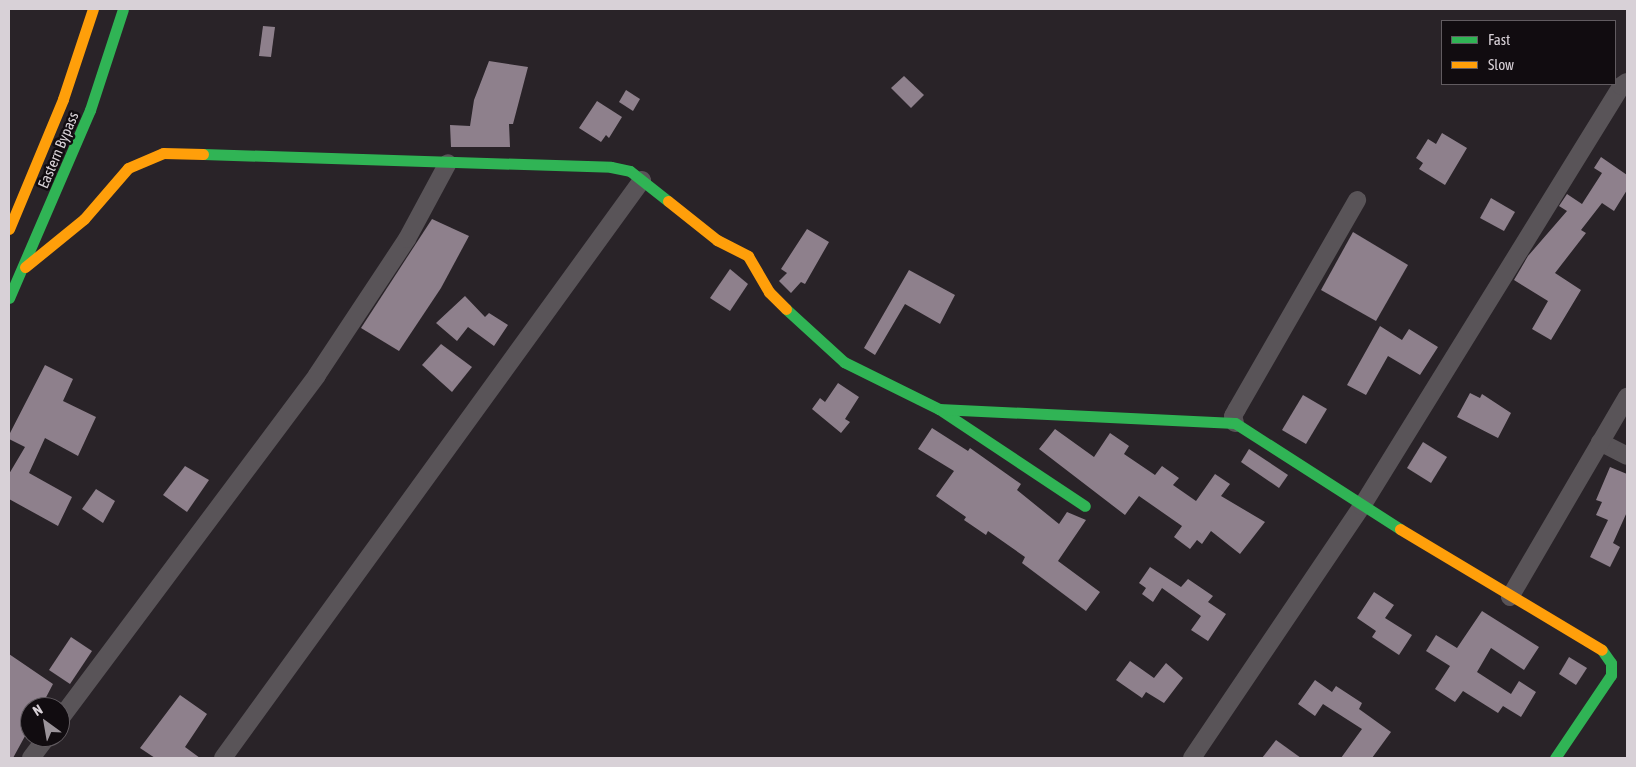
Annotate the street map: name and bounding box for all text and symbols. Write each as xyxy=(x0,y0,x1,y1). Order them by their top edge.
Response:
legend xyxy=(1441,20,1616,85)
text: Fast xyxy=(1488,31,1510,48)
text: Slow xyxy=(1488,56,1514,73)
street label: Eastern Bypass xyxy=(34,109,82,191)
north arrow xyxy=(20,697,70,747)
text: N xyxy=(30,701,45,719)

